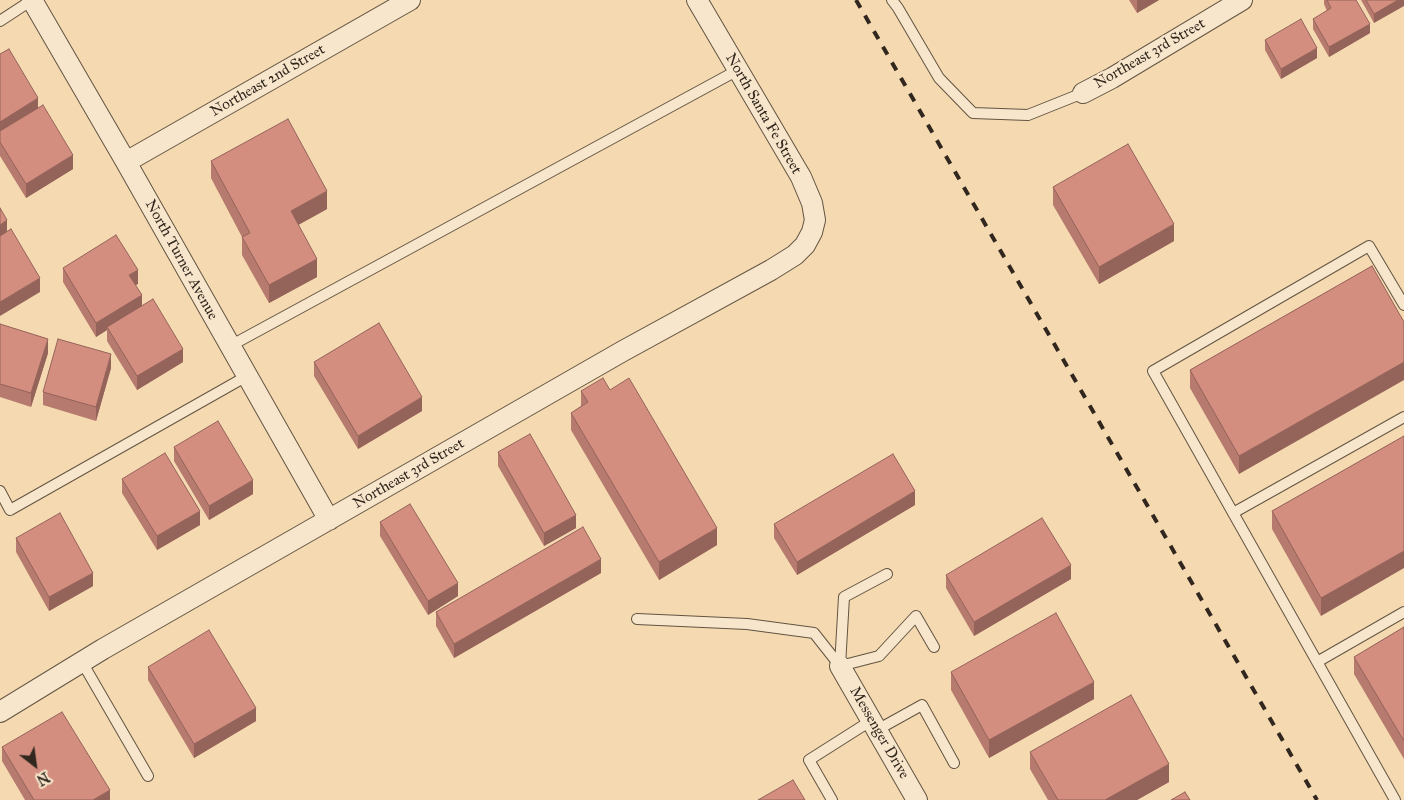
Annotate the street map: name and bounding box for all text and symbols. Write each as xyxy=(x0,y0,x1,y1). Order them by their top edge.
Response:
street label: Northeast 3rd Street xyxy=(1091,15,1209,93)
street label: Northeast 2nd Street xyxy=(207,41,329,121)
street label: North Santa Fe Street xyxy=(721,50,805,178)
street label: North Turner Avenue xyxy=(141,197,221,323)
street label: Northeast 3rd Street xyxy=(350,435,468,513)
street label: Messenger Drive xyxy=(845,684,913,782)
north arrow xyxy=(10,740,60,790)
text: N xyxy=(33,768,52,789)

